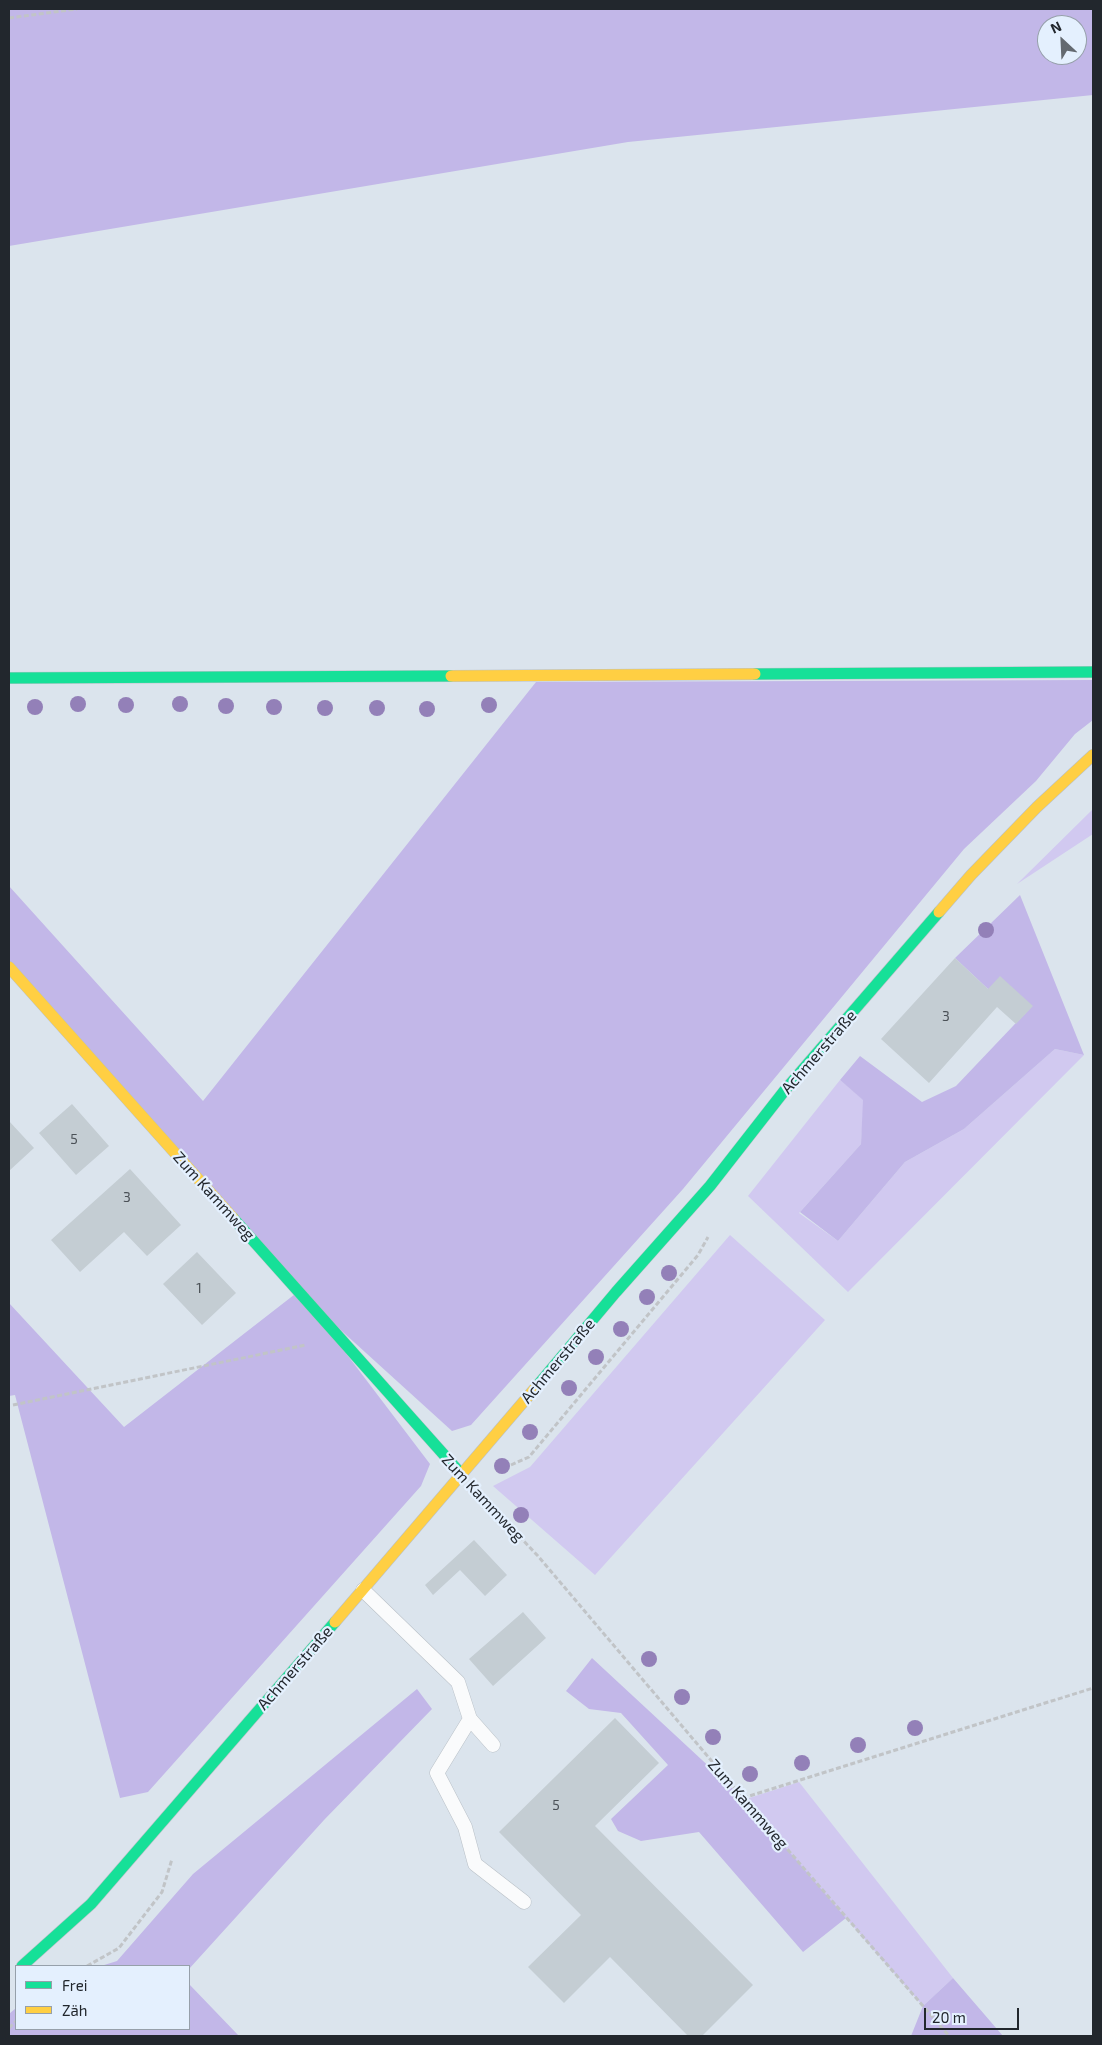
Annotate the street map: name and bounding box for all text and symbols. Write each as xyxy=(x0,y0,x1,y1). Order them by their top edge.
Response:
north arrow xyxy=(1037,15,1087,65)
text: N xyxy=(1048,17,1064,37)
street label: Achmerstraße xyxy=(777,1006,861,1098)
house number: 3 xyxy=(942,1008,950,1024)
house number: 5 xyxy=(70,1131,78,1147)
street label: Zum Kammweg xyxy=(169,1148,259,1244)
house number: 3 xyxy=(123,1189,131,1205)
house number: 1 xyxy=(196,1280,202,1296)
street label: Achmerstraße xyxy=(517,1315,599,1407)
street label: Zum Kammweg xyxy=(438,1450,528,1546)
street label: Achmerstraße xyxy=(253,1622,337,1714)
street label: Zum Kammweg xyxy=(704,1755,792,1853)
house number: 5 xyxy=(552,1797,560,1813)
legend xyxy=(15,1965,190,2030)
text: Frei xyxy=(62,1976,87,1994)
scale bar xyxy=(927,1998,1022,2030)
text: Zäh xyxy=(62,2001,87,2019)
text: 20 m xyxy=(932,2008,966,2026)

